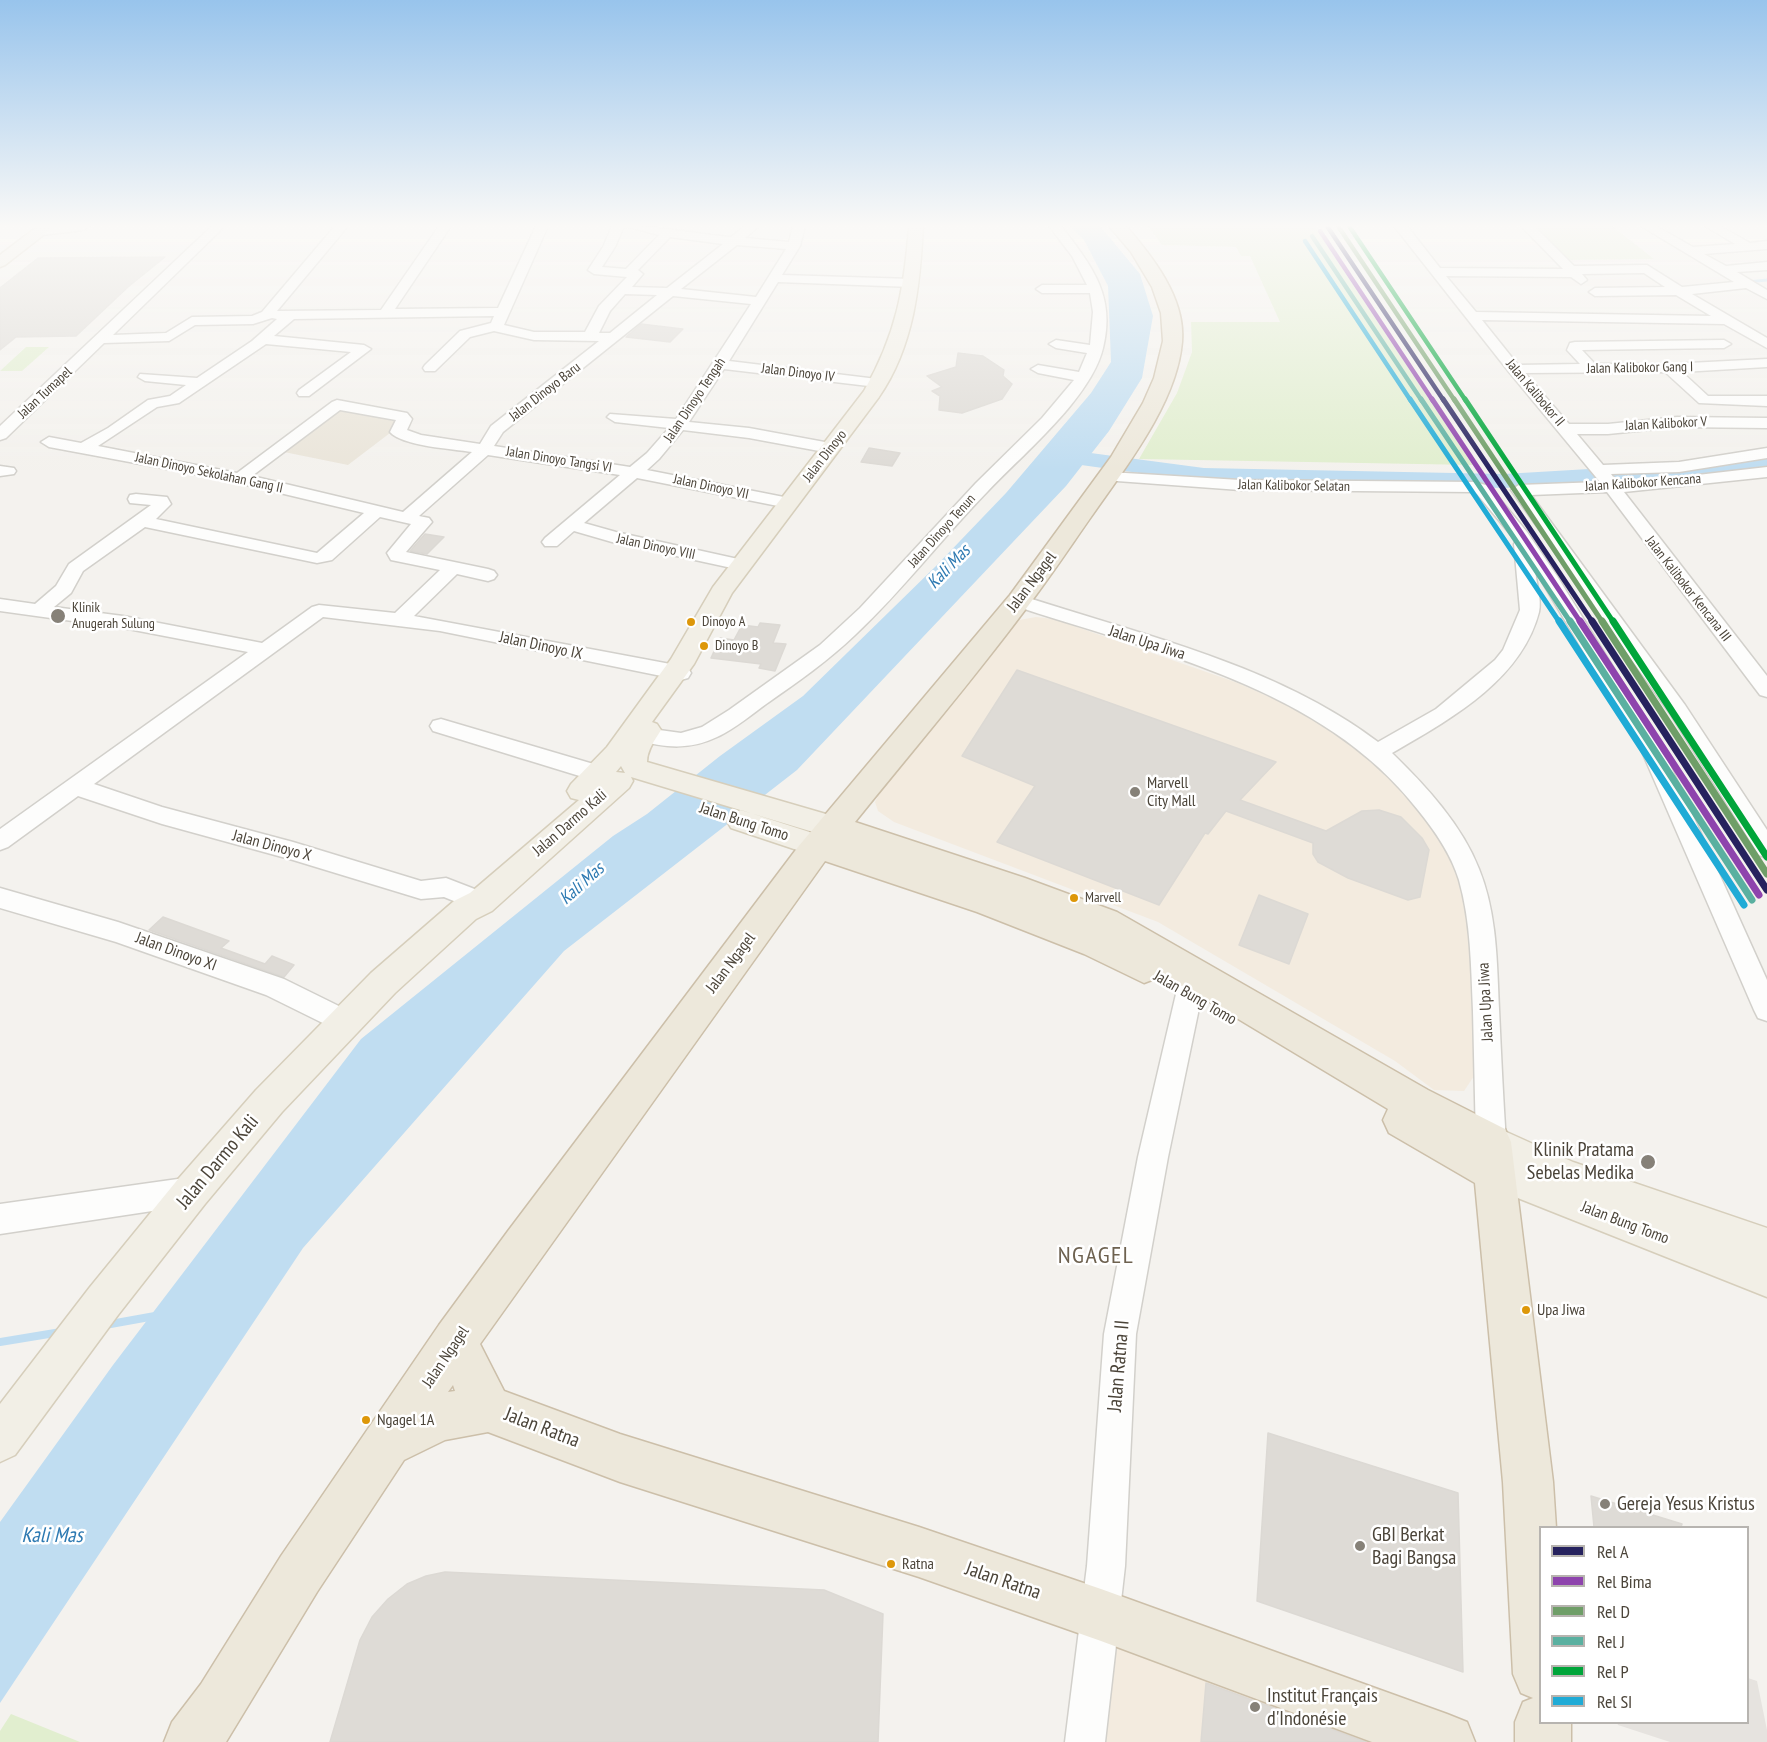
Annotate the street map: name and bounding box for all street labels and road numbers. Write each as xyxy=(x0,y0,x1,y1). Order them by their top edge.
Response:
street label: Jalan Dinoyo Tengah xyxy=(661,355,729,445)
street label: Jalan Kalibokor II xyxy=(1502,356,1568,430)
street label: Jalan Dinoyo Baru xyxy=(506,359,584,425)
street label: Jalan Kalibokor Gang I xyxy=(1587,359,1693,377)
street label: Jalan Dinoyo IV xyxy=(761,360,835,386)
street label: Jalan Tumapel xyxy=(14,364,76,422)
street label: Jalan Kalibokor V xyxy=(1625,413,1707,435)
street label: Jalan Dinoyo xyxy=(800,427,850,485)
street label: Jalan Dinoyo Tangsi VI xyxy=(505,443,613,477)
street label: Jalan Dinoyo Sekolahan Gang II xyxy=(134,449,284,497)
street label: Jalan Dinoyo VII xyxy=(672,471,750,503)
street label: Jalan Kalibokor Kencana xyxy=(1584,471,1702,495)
street label: Jalan Kalibokor Selatan xyxy=(1238,477,1350,495)
street label: Jalan Dinoyo Tenun xyxy=(905,491,979,571)
street label: Jalan Dinoyo VIII xyxy=(615,530,697,564)
street label: Jalan Kalibokor Kencana III xyxy=(1642,533,1734,645)
street label: Jalan Ngagel xyxy=(1003,548,1061,616)
street label: Jalan Upa Jiwa xyxy=(1106,622,1188,664)
street label: Jalan Dinoyo IX xyxy=(498,628,584,664)
street label: Jalan Darmo Kali xyxy=(529,786,611,860)
street label: Jalan Bung Tomo xyxy=(697,799,791,845)
street label: Jalan Dinoyo X xyxy=(231,826,313,866)
street label: Jalan Dinoyo XI xyxy=(133,929,219,975)
street label: Jalan Ngagel xyxy=(702,929,760,997)
street label: Jalan Upa Jiwa xyxy=(1474,962,1498,1042)
street label: Jalan Bung Tomo xyxy=(1150,967,1240,1029)
street label: Jalan Darmo Kali xyxy=(172,1110,264,1214)
street label: Jalan Bung Tomo xyxy=(1578,1197,1672,1249)
street label: Jalan Ratna II xyxy=(1103,1319,1135,1413)
street label: Jalan Ngagel xyxy=(418,1323,474,1391)
street label: Jalan Ratna xyxy=(501,1403,583,1453)
street label: Jalan Ratna xyxy=(962,1557,1044,1605)

